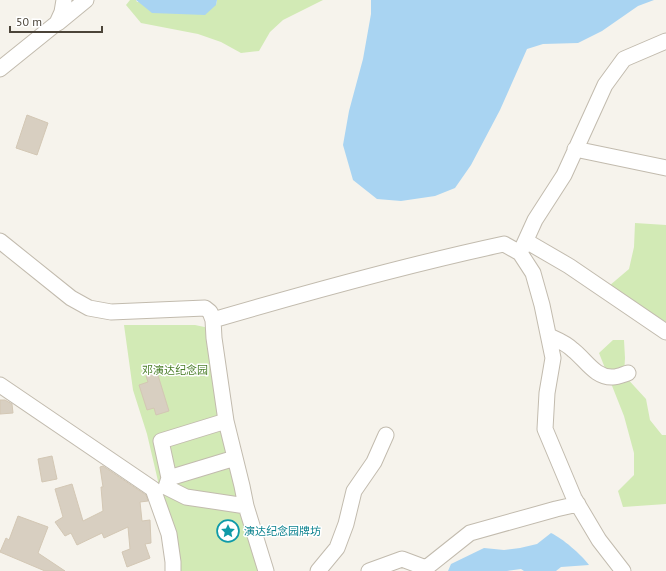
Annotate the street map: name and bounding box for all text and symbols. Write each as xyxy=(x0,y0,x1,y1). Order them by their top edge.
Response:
scale bar xyxy=(10,8,102,34)
text: 50 m xyxy=(16,14,42,29)
park label: 邓演达纪念园 xyxy=(142,363,208,377)
place icon: 演达纪念园牌坊 xyxy=(215,518,241,544)
place label: 演达纪念园牌坊 xyxy=(244,524,321,538)

